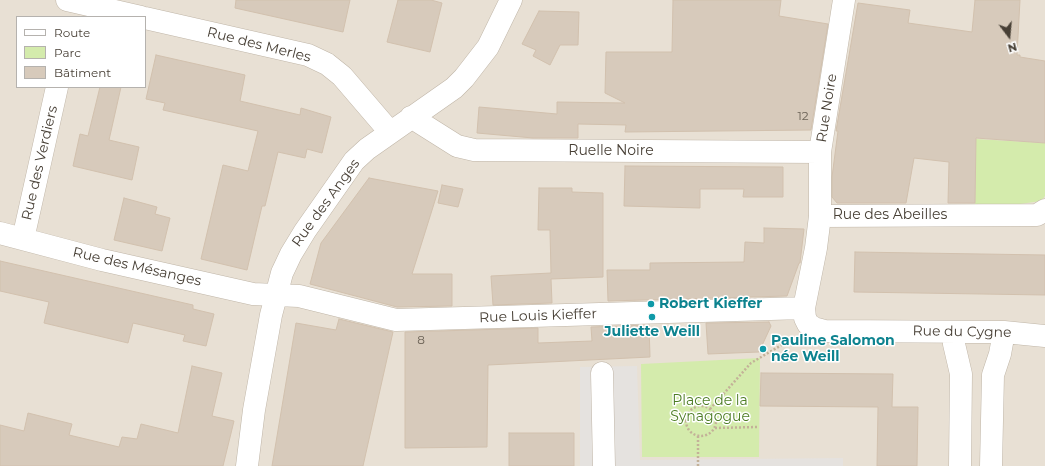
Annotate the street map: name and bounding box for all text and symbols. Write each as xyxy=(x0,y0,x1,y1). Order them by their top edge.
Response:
legend xyxy=(16,16,146,88)
north arrow xyxy=(989,16,1029,56)
street label: Rue des Merles xyxy=(205,24,313,66)
text: Route xyxy=(54,25,90,40)
text: N xyxy=(1006,40,1019,55)
text: Parc xyxy=(54,45,81,60)
text: Bâtiment xyxy=(54,65,111,80)
street label: Rue Noire xyxy=(813,72,841,144)
street label: Rue des Verdiers xyxy=(19,104,61,222)
house number: 12 xyxy=(797,109,809,123)
street label: Ruelle Noire xyxy=(568,143,654,159)
street label: Rue des Anges xyxy=(288,156,364,250)
street label: Rue des Abeilles xyxy=(833,207,947,223)
street label: Rue des Mésanges xyxy=(71,244,203,290)
place label: Robert Kieffer xyxy=(659,296,762,312)
marker: Robert Kieffer xyxy=(646,299,656,309)
street label: Rue Louis Kieffer xyxy=(479,306,597,326)
marker: Juliette Weill xyxy=(647,312,657,322)
street label: Rue du Cygne xyxy=(912,323,1012,341)
place label: Juliette Weill xyxy=(604,324,700,340)
house number: 8 xyxy=(417,333,425,347)
place label: Pauline Salomon née Weill xyxy=(771,333,895,366)
marker: Pauline Salomon née Weill xyxy=(758,344,768,354)
park label: Place de la Synagogue xyxy=(670,393,750,426)

